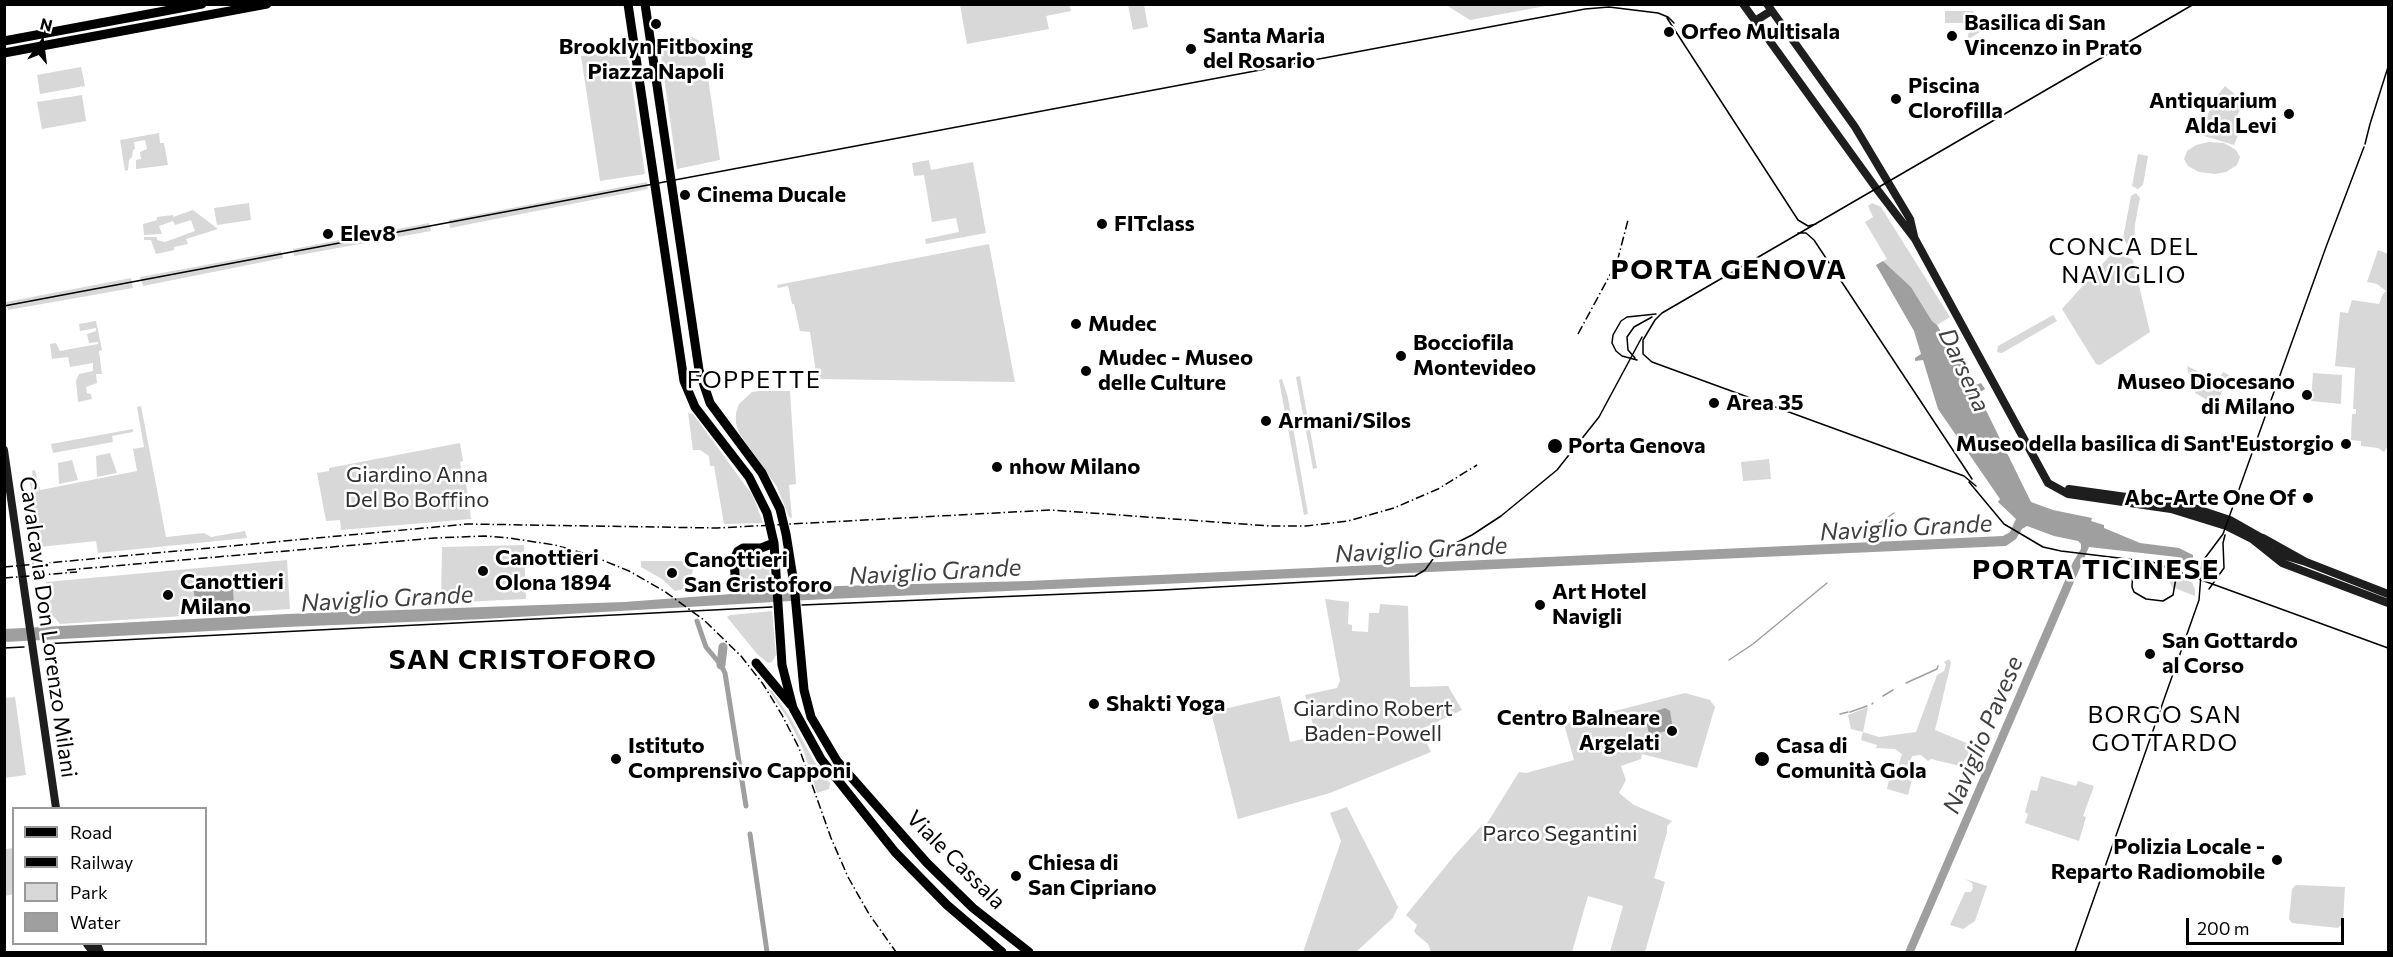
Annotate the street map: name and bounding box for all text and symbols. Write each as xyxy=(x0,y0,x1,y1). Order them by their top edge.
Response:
place label: Basilica di San Vincenzo in Prato xyxy=(1964,10,2142,62)
north arrow xyxy=(12,12,72,72)
text: N xyxy=(38,13,55,35)
marker: Brooklyn Fitboxing Piazza Napoli xyxy=(649,17,663,31)
place label: Orfeo Multisala xyxy=(1681,19,1840,45)
place label: Santa Maria del Rosario xyxy=(1203,23,1325,74)
marker: Orfeo Multisala xyxy=(1662,25,1676,39)
marker: Basilica di San Vincenzo in Prato xyxy=(1945,29,1959,43)
place label: Brooklyn Fitboxing Piazza Napoli xyxy=(559,34,753,86)
marker: Santa Maria del Rosario xyxy=(1184,42,1198,56)
place label: Piscina Clorofilla xyxy=(1908,73,2003,124)
place label: Antiquarium Alda Levi xyxy=(2149,88,2277,140)
marker: Piscina Clorofilla xyxy=(1889,92,1903,106)
marker: Antiquarium Alda Levi xyxy=(2282,107,2296,121)
place label: Cinema Ducale xyxy=(697,182,846,208)
marker: Cinema Ducale xyxy=(678,188,692,202)
place label: FITclass xyxy=(1114,211,1195,237)
marker: FITclass xyxy=(1095,217,1109,231)
place label: Elev8 xyxy=(340,221,396,247)
marker: Elev8 xyxy=(321,227,335,241)
district label: CONCA DEL NAVIGLIO xyxy=(2049,233,2199,289)
district label: PORTA GENOVA xyxy=(1610,253,1848,287)
place label: Mudec xyxy=(1088,311,1157,337)
marker: Mudec xyxy=(1069,317,1083,331)
water label: Darsena xyxy=(1932,323,1996,417)
place label: Bocciofila Montevideo xyxy=(1413,330,1536,382)
place label: Mudec - Museo delle Culture xyxy=(1098,345,1253,396)
marker: Bocciofila Montevideo xyxy=(1394,349,1408,363)
marker: Mudec - Museo delle Culture xyxy=(1079,364,1093,378)
district label: FOPPETTE xyxy=(687,366,821,394)
place label: Museo Diocesano di Milano xyxy=(2117,369,2295,420)
marker: Museo Diocesano di Milano xyxy=(2300,388,2314,402)
place label: Area 35 xyxy=(1726,390,1804,416)
marker: Area 35 xyxy=(1707,396,1721,410)
place label: Armani/Silos xyxy=(1278,408,1411,434)
marker: Armani/Silos xyxy=(1259,414,1273,428)
place label: Museo della basilica di Sant'Eustorgio xyxy=(1956,431,2334,457)
place label: Porta Genova xyxy=(1568,433,1706,459)
marker: Porta Genova xyxy=(1546,437,1564,455)
marker: Museo della basilica di Sant'Eustorgio xyxy=(2339,437,2353,451)
place label: nhow Milano xyxy=(1009,454,1140,480)
marker: nhow Milano xyxy=(990,460,1004,474)
park label: Giardino Anna Del Bo Boffino xyxy=(345,462,489,514)
street label: Cavalcavia Don Lorenzo Milani xyxy=(14,475,82,779)
place label: Abc-Arte One Of xyxy=(2124,485,2296,511)
marker: Abc-Arte One Of xyxy=(2301,491,2315,505)
water label: Naviglio Grande xyxy=(1819,509,1993,547)
water label: Naviglio Grande xyxy=(1334,531,1508,569)
place label: Canottieri Olona 1894 xyxy=(495,545,611,596)
place label: Canottieri San Cristoforo xyxy=(684,547,832,598)
water label: Naviglio Grande xyxy=(848,553,1022,591)
district label: PORTA TICINESE xyxy=(1972,553,2220,587)
marker: Canottieri Olona 1894 xyxy=(476,564,490,578)
marker: Canottieri San Cristoforo xyxy=(665,566,679,580)
place label: Canottieri Milano xyxy=(180,569,284,620)
place label: Art Hotel Navigli xyxy=(1552,579,1647,630)
water label: Naviglio Grande xyxy=(300,580,474,618)
marker: Canottieri Milano xyxy=(161,588,175,602)
marker: Art Hotel Navigli xyxy=(1533,598,1547,612)
place label: San Gottardo al Corso xyxy=(2162,628,2298,680)
district label: SAN CRISTOFORO xyxy=(389,643,657,677)
marker: San Gottardo al Corso xyxy=(2143,647,2157,661)
water label: Naviglio Pavese xyxy=(1937,652,2029,818)
place label: Shakti Yoga xyxy=(1106,691,1225,717)
park label: Giardino Robert Baden-Powell xyxy=(1293,696,1453,748)
marker: Shakti Yoga xyxy=(1087,697,1101,711)
district label: BORGO SAN GOTTARDO xyxy=(2088,701,2242,757)
place label: Centro Balneare Argelati xyxy=(1497,705,1660,756)
marker: Centro Balneare Argelati xyxy=(1665,724,1679,738)
place label: Istituto Comprensivo Capponi xyxy=(628,733,851,784)
place label: Casa di Comunità Gola xyxy=(1776,733,1927,784)
marker: Casa di Comunità Gola xyxy=(1753,750,1771,768)
marker: Istituto Comprensivo Capponi xyxy=(609,752,623,766)
street label: Viale Cassala xyxy=(901,805,1011,915)
legend xyxy=(12,807,207,945)
text: Road xyxy=(70,821,112,843)
park label: Parco Segantini xyxy=(1482,821,1638,847)
place label: Polizia Locale - Reparto Radiomobile xyxy=(2051,834,2265,885)
place label: Chiesa di San Cipriano xyxy=(1028,850,1157,902)
text: Railway xyxy=(70,851,133,873)
marker: Polizia Locale - Reparto Radiomobile xyxy=(2270,853,2284,867)
marker: Chiesa di San Cipriano xyxy=(1009,869,1023,883)
text: Park xyxy=(70,881,108,903)
scale bar xyxy=(2189,906,2346,944)
text: Water xyxy=(70,911,121,933)
text: 200 m xyxy=(2197,917,2250,939)

